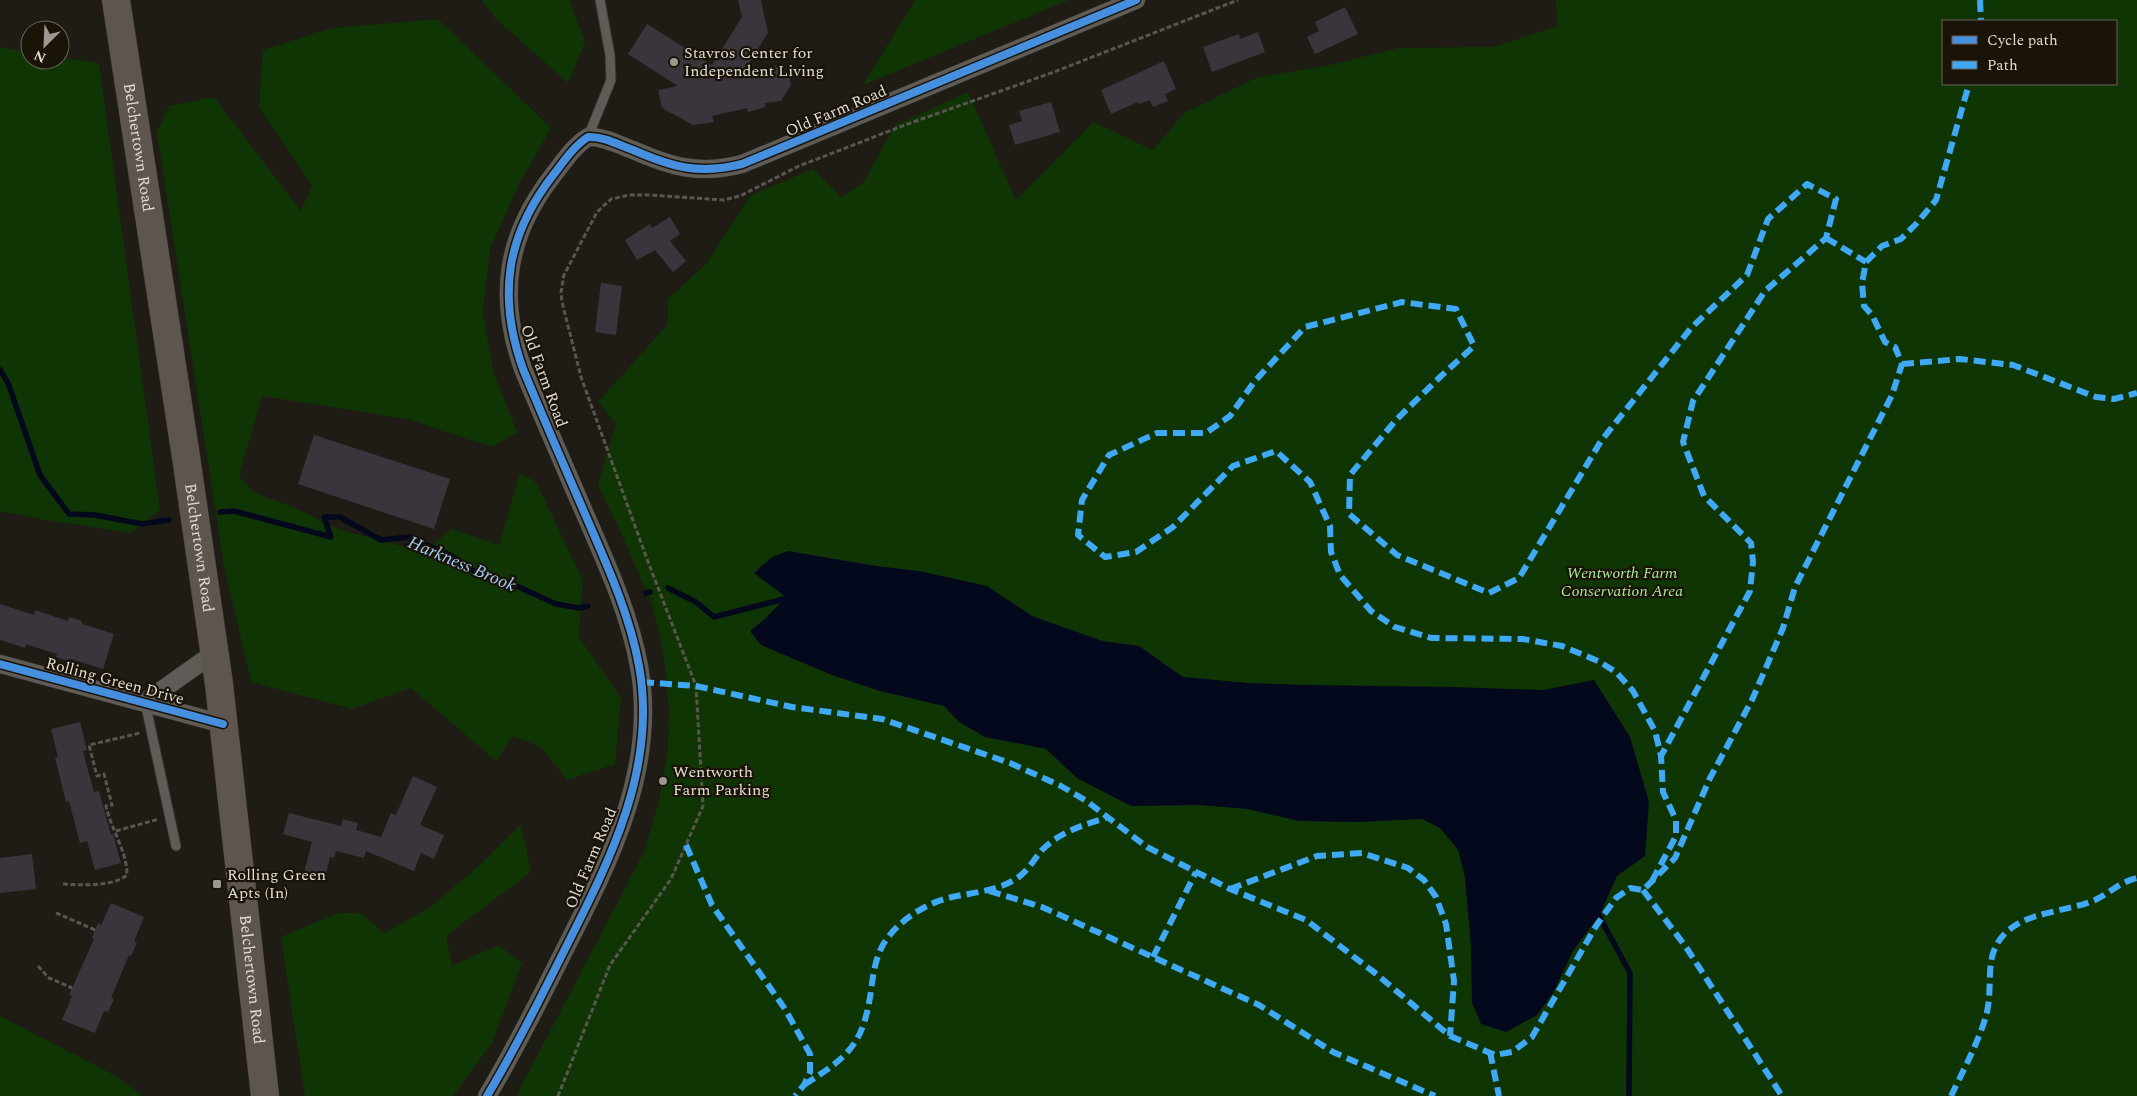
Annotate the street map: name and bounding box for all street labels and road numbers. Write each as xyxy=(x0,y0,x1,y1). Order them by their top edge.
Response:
street label: Old Farm Road xyxy=(782,79,890,143)
street label: Belchertown Road xyxy=(117,81,160,213)
street label: Old Farm Road xyxy=(514,321,574,431)
street label: Belchertown Road xyxy=(178,482,220,614)
street label: Rolling Green Drive xyxy=(43,651,187,711)
street label: Old Farm Road xyxy=(559,804,623,912)
street label: Belchertown Road xyxy=(233,913,271,1045)

